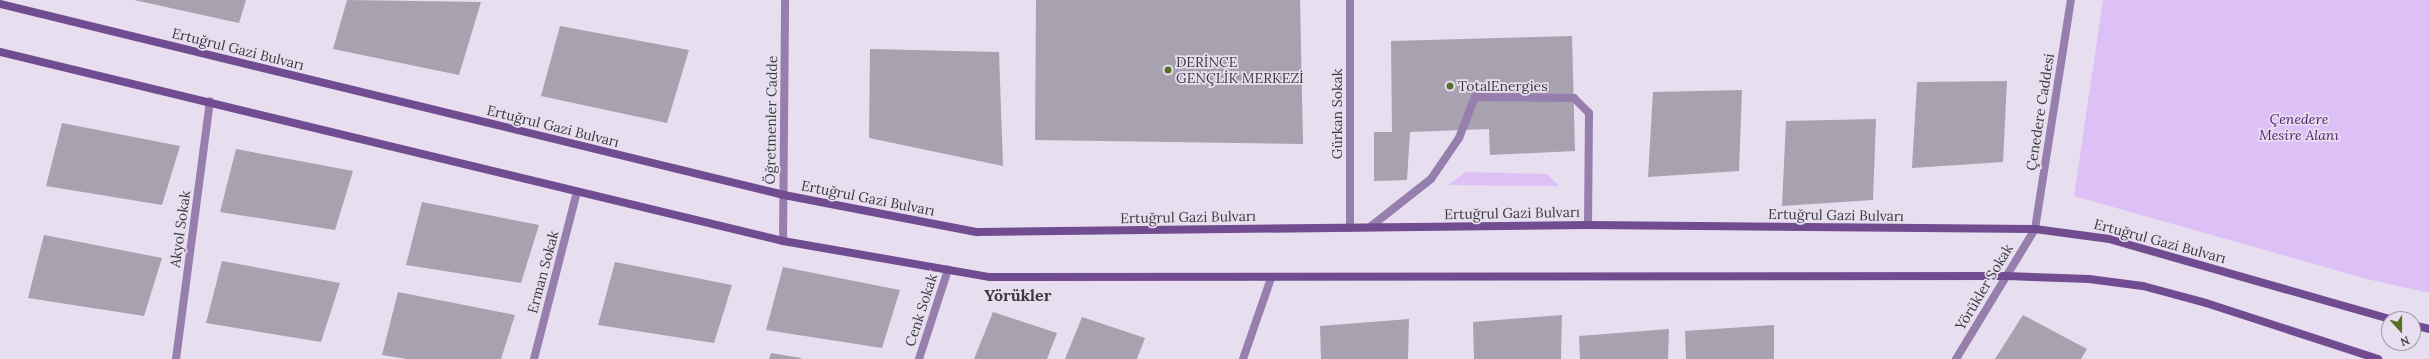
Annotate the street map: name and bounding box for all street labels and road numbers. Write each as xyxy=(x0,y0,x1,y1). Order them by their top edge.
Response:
street label: Ertuğrul Gazi Bulvarı xyxy=(170,24,306,74)
street label: Çenedere Caddesi xyxy=(2022,52,2058,172)
street label: Öğretmenler Cadde xyxy=(761,55,781,185)
street label: Gürkan Sokak xyxy=(1329,69,1345,159)
street label: Ertuğrul Gazi Bulvarı xyxy=(485,101,621,151)
street label: Ertuğrul Gazi Bulvarı xyxy=(800,177,936,219)
street label: Akyol Sokak xyxy=(166,189,194,269)
street label: Ertuğrul Gazi Bulvarı xyxy=(1444,203,1580,223)
street label: Ertuğrul Gazi Bulvarı xyxy=(1768,205,1904,225)
street label: Ertuğrul Gazi Bulvarı xyxy=(1120,207,1256,227)
street label: Ertuğrul Gazi Bulvarı xyxy=(2092,215,2228,267)
street label: Erman Sokak xyxy=(524,229,562,315)
street label: Yörükler Sokak xyxy=(1952,241,2016,333)
street label: Cenk Sokak xyxy=(901,272,941,348)

